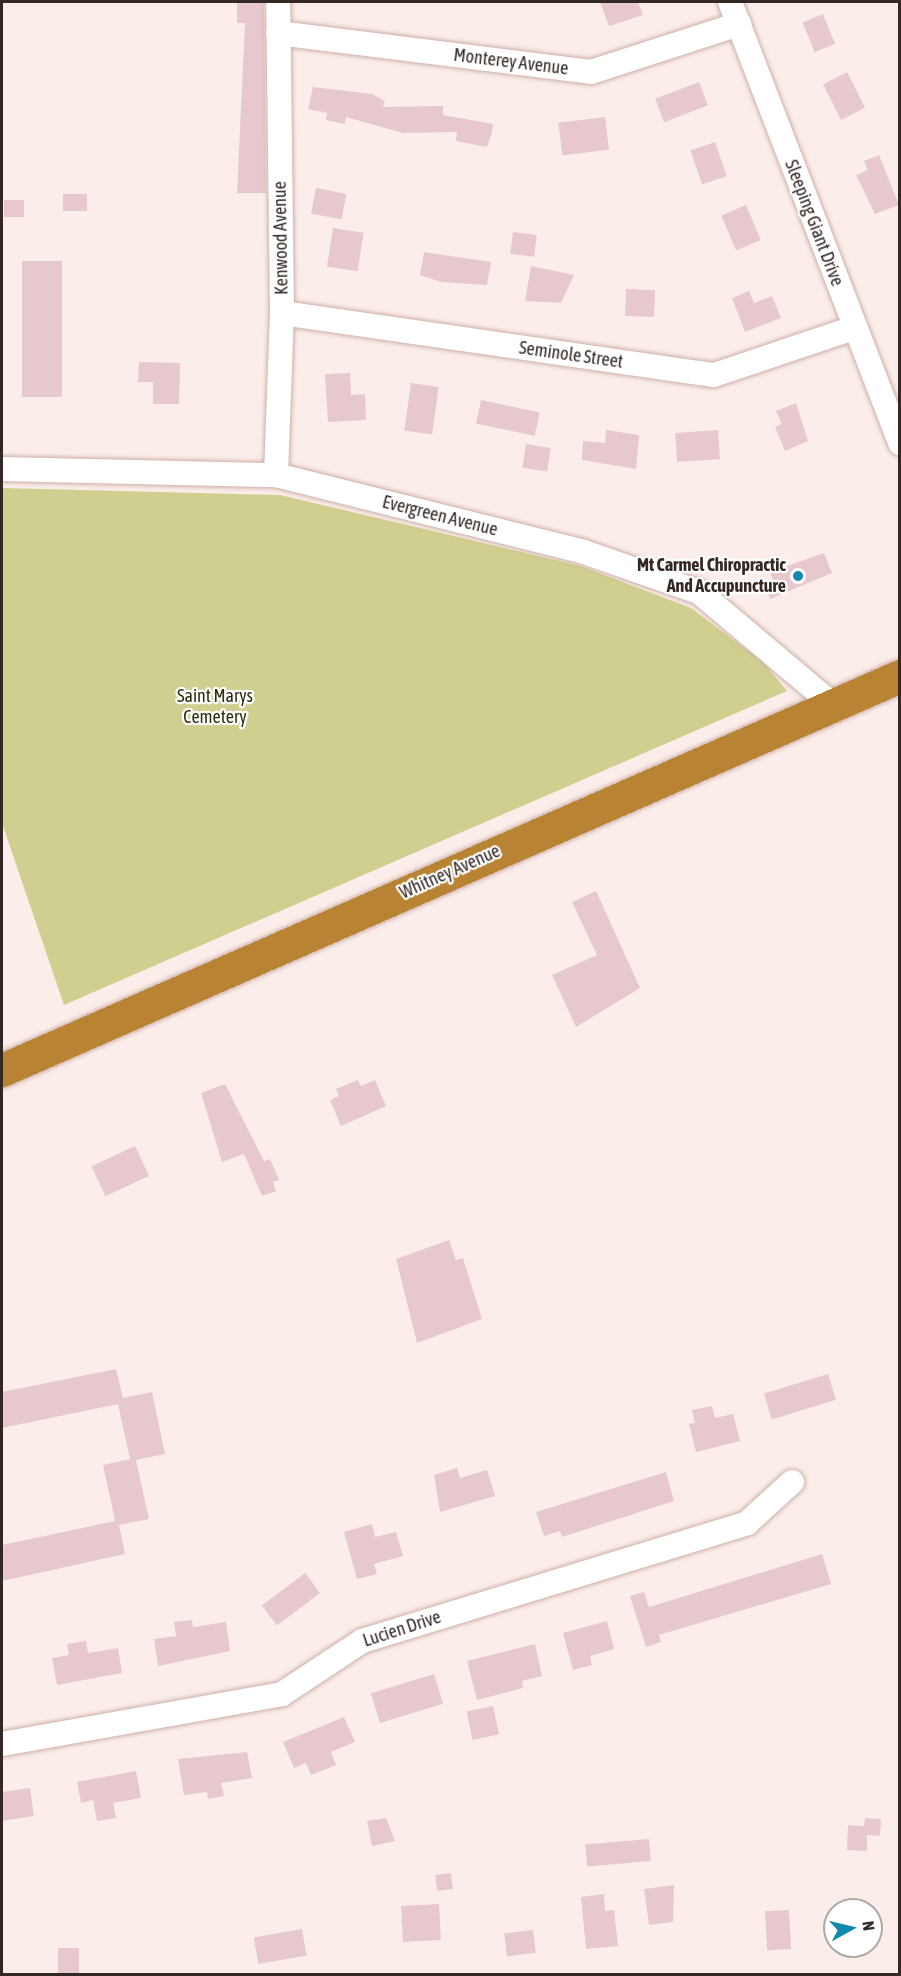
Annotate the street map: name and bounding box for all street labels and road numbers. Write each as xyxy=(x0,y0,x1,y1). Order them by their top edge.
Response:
street label: Monterey Avenue xyxy=(452,44,570,80)
street label: Sleeping Giant Drive xyxy=(780,157,848,289)
street label: Kenwood Avenue xyxy=(269,181,293,295)
street label: Seminole Street xyxy=(518,337,624,373)
street label: Evergreen Avenue xyxy=(380,491,500,541)
street label: Whitney Avenue xyxy=(396,840,504,904)
street label: Lucien Drive xyxy=(360,1606,444,1652)

